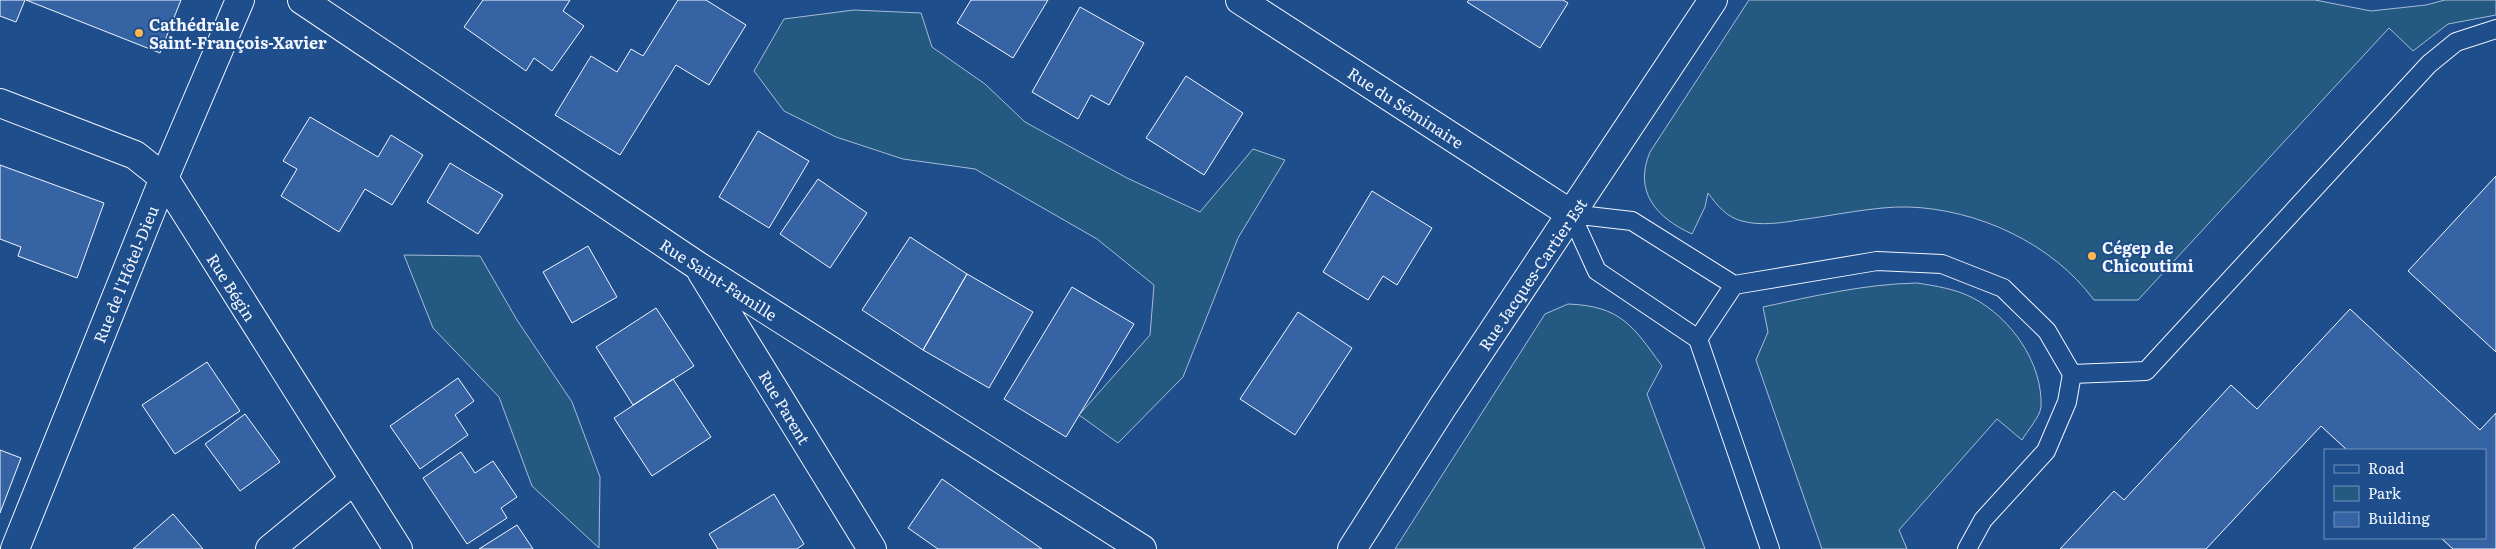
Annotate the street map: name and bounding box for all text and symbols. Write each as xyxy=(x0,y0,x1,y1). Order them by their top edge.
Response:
place label: Cathédrale Saint-François-Xavier xyxy=(149,12,327,54)
marker: Cathédrale Saint-François-Xavier xyxy=(133,27,145,39)
street label: Rue du Séminaire xyxy=(1343,60,1469,154)
street label: Rue Jacques-Cartier Est xyxy=(1472,193,1592,355)
street label: Rue de l'Hôtel-Dieu xyxy=(86,202,164,346)
street label: Rue Saint-Famille xyxy=(656,232,782,326)
place label: Cégep de Chicoutimi xyxy=(2102,235,2194,277)
street label: Rue Bégin xyxy=(202,248,263,326)
marker: Cégep de Chicoutimi xyxy=(2086,250,2098,262)
street label: Rue Parent xyxy=(753,365,817,449)
legend xyxy=(2324,449,2486,539)
text: Road xyxy=(2368,456,2404,479)
text: Park xyxy=(2368,481,2402,504)
text: Building xyxy=(2368,506,2430,529)

